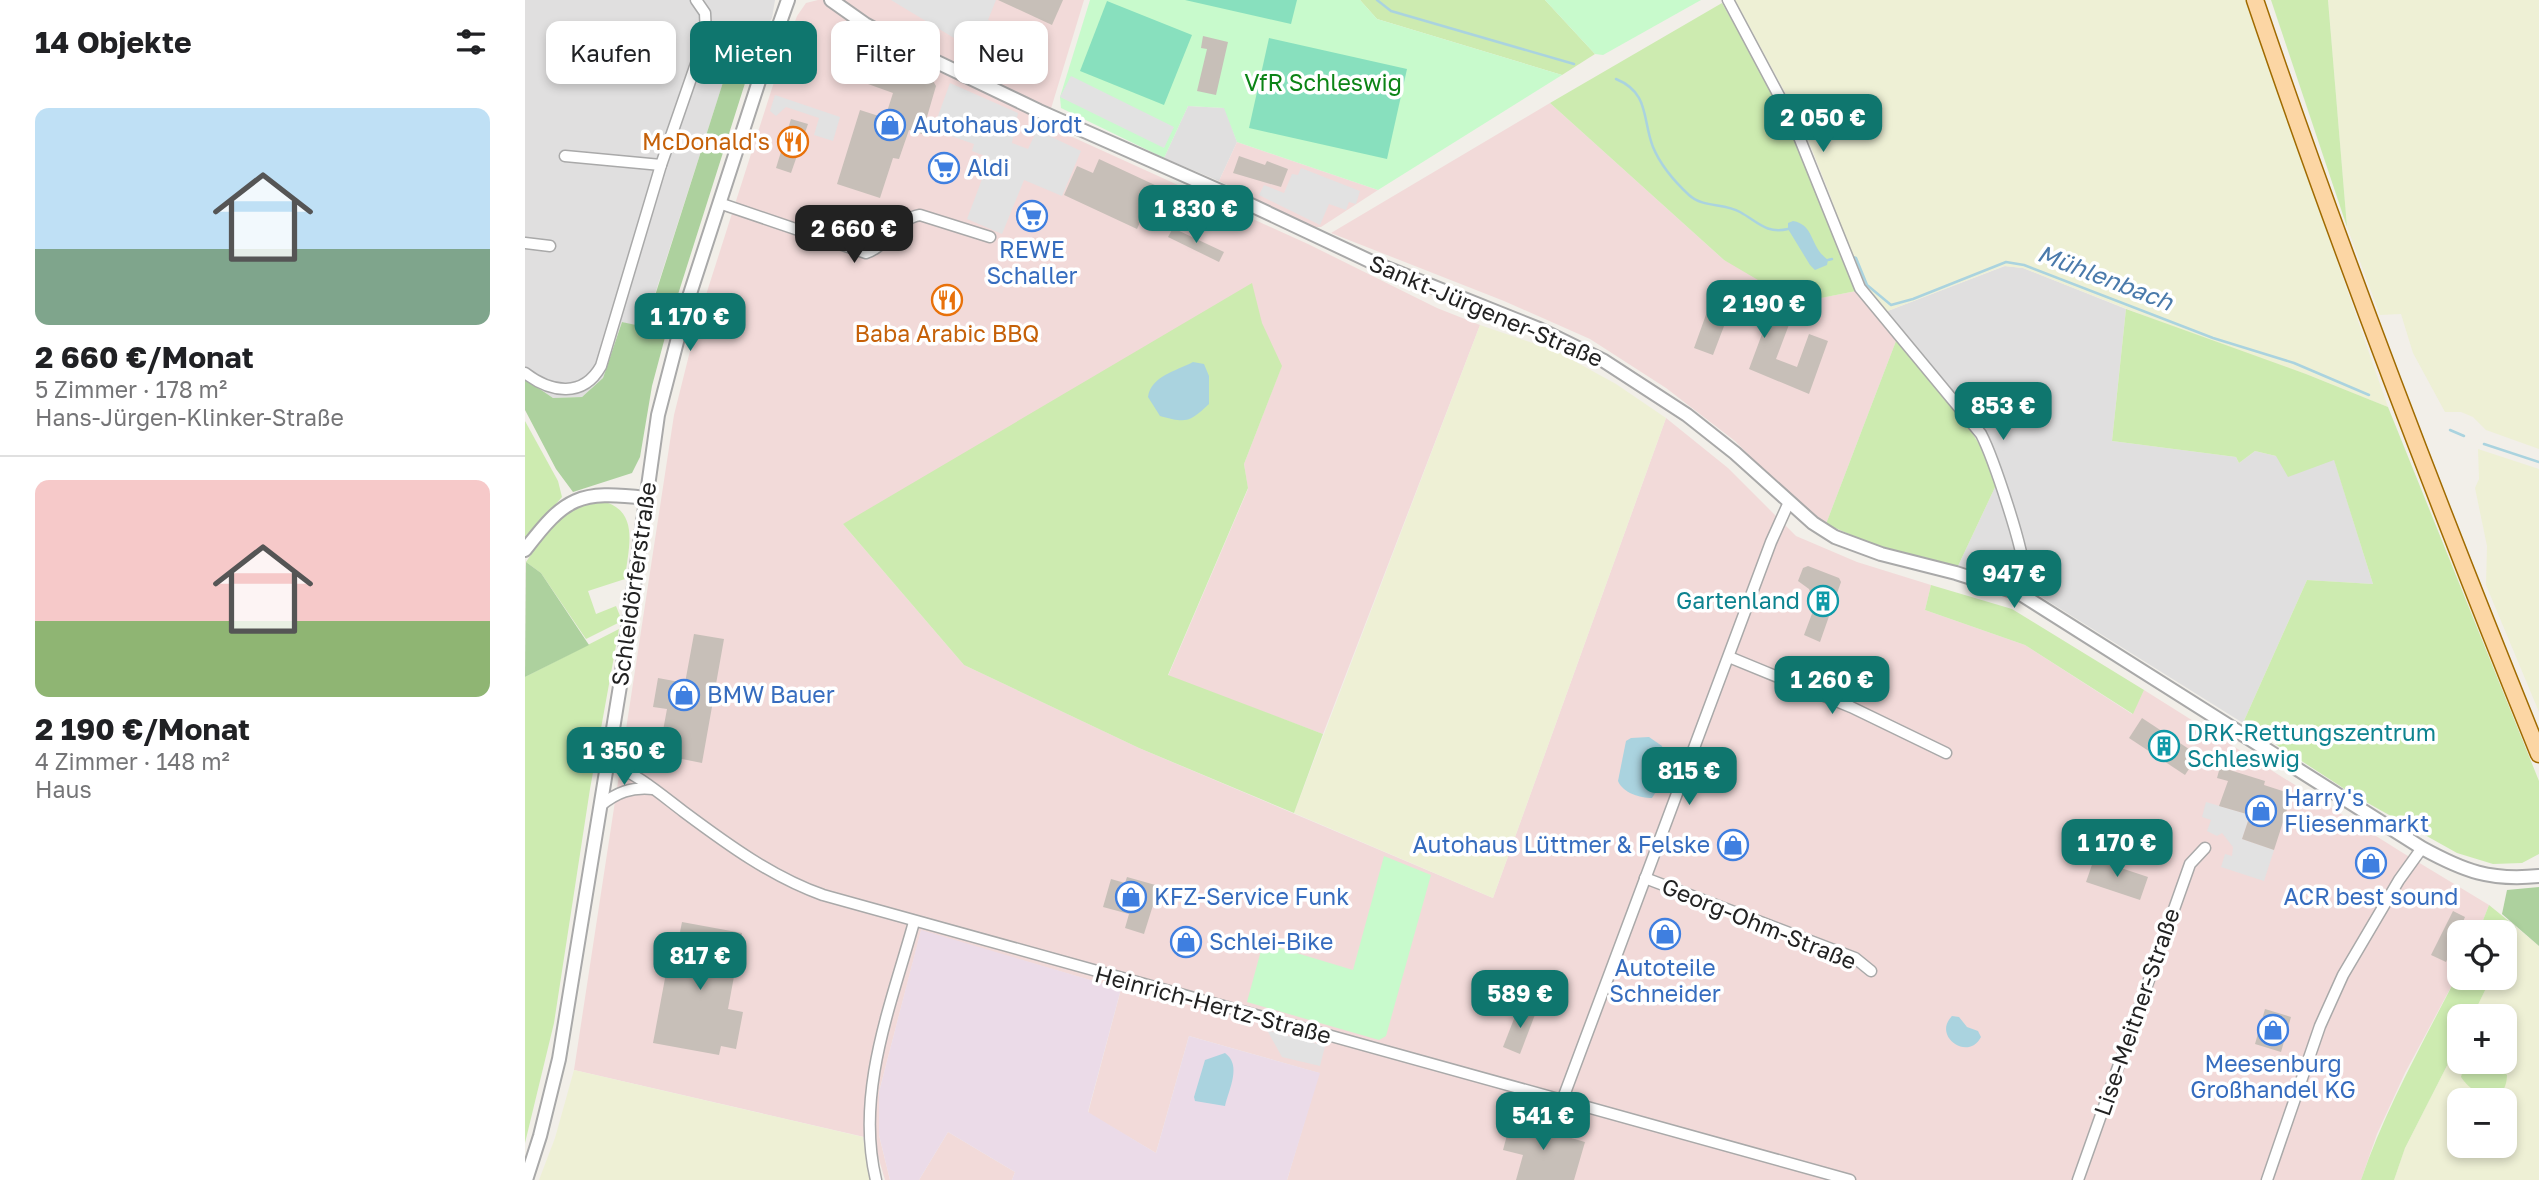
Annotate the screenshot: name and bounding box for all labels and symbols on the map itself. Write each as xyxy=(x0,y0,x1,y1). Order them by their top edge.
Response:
park label: VfR Schleswig xyxy=(1244,68,1402,96)
pin: 2 050 € xyxy=(1758,94,1888,154)
shop icon: Autohaus Jordt xyxy=(873,108,907,142)
place label: Autohaus Jordt xyxy=(913,110,1083,138)
restaurant icon: McDonald's xyxy=(776,125,810,159)
place label: McDonald's xyxy=(642,127,770,155)
supermarket icon: Aldi xyxy=(927,151,961,185)
place label: Aldi xyxy=(967,153,1009,181)
pin: 1 830 € xyxy=(1131,186,1261,245)
supermarket icon: REWE Schaller xyxy=(1015,199,1049,233)
pin: 2 660 € xyxy=(789,205,919,265)
place label: REWE Schaller xyxy=(986,235,1078,289)
water label: Mühlenbach xyxy=(2034,238,2178,316)
street label: Sankt-Jürgener-Straße xyxy=(1365,248,1608,372)
pin: 2 190 € xyxy=(1699,280,1829,340)
restaurant icon: Baba Arabic BBQ xyxy=(930,283,964,317)
pin: 1 170 € xyxy=(625,294,755,353)
place label: Baba Arabic BBQ xyxy=(855,319,1039,347)
pin: 853 € xyxy=(1954,382,2052,442)
street label: Schleidörferstraße xyxy=(605,480,661,688)
pin: 947 € xyxy=(1965,550,2063,610)
building icon: Gartenland xyxy=(1806,584,1840,618)
place label: Gartenland xyxy=(1676,586,1800,614)
pin: 1 260 € xyxy=(1767,656,1897,716)
shop icon: BMW Bauer xyxy=(667,678,701,712)
place label: BMW Bauer xyxy=(707,680,835,708)
place label: DRK-Rettungszentrum Schleswig xyxy=(2187,718,2436,772)
pin: 1 350 € xyxy=(559,728,689,787)
building icon: DRK-Rettungszentrum Schleswig xyxy=(2147,729,2181,763)
pin: 815 € xyxy=(1640,748,1738,807)
place label: Harry's Fliesenmarkt xyxy=(2284,783,2429,837)
shop icon: Harry's Fliesenmarkt xyxy=(2244,794,2278,828)
pin: 1 170 € xyxy=(2052,820,2182,879)
shop icon: Autohaus Lüttmer & Felske xyxy=(1716,828,1750,862)
place label: Autohaus Lüttmer & Felske xyxy=(1413,830,1710,858)
shop icon: ACR best sound xyxy=(2354,846,2388,880)
street label: Georg-Ohm-Straße xyxy=(1658,871,1861,975)
shop icon: KFZ-Service Funk xyxy=(1114,880,1148,914)
place label: KFZ-Service Funk xyxy=(1154,882,1349,910)
place label: ACR best sound xyxy=(2284,882,2458,910)
street label: Lise-Meitner-Straße xyxy=(2087,904,2185,1119)
shop icon: Autoteile Schneider xyxy=(1648,917,1682,951)
shop icon: Schlei-Bike xyxy=(1169,925,1203,959)
place label: Schlei-Bike xyxy=(1209,927,1333,955)
pin: 817 € xyxy=(651,932,749,992)
place label: Autoteile Schneider xyxy=(1609,953,1721,1007)
street label: Heinrich-Hertz-Straße xyxy=(1092,959,1334,1049)
pin: 589 € xyxy=(1471,970,1569,1030)
shop icon: Meesenburg Großhandel KG xyxy=(2256,1013,2290,1047)
place label: Meesenburg Großhandel KG xyxy=(2190,1049,2356,1103)
pin: 541 € xyxy=(1494,1092,1592,1152)

